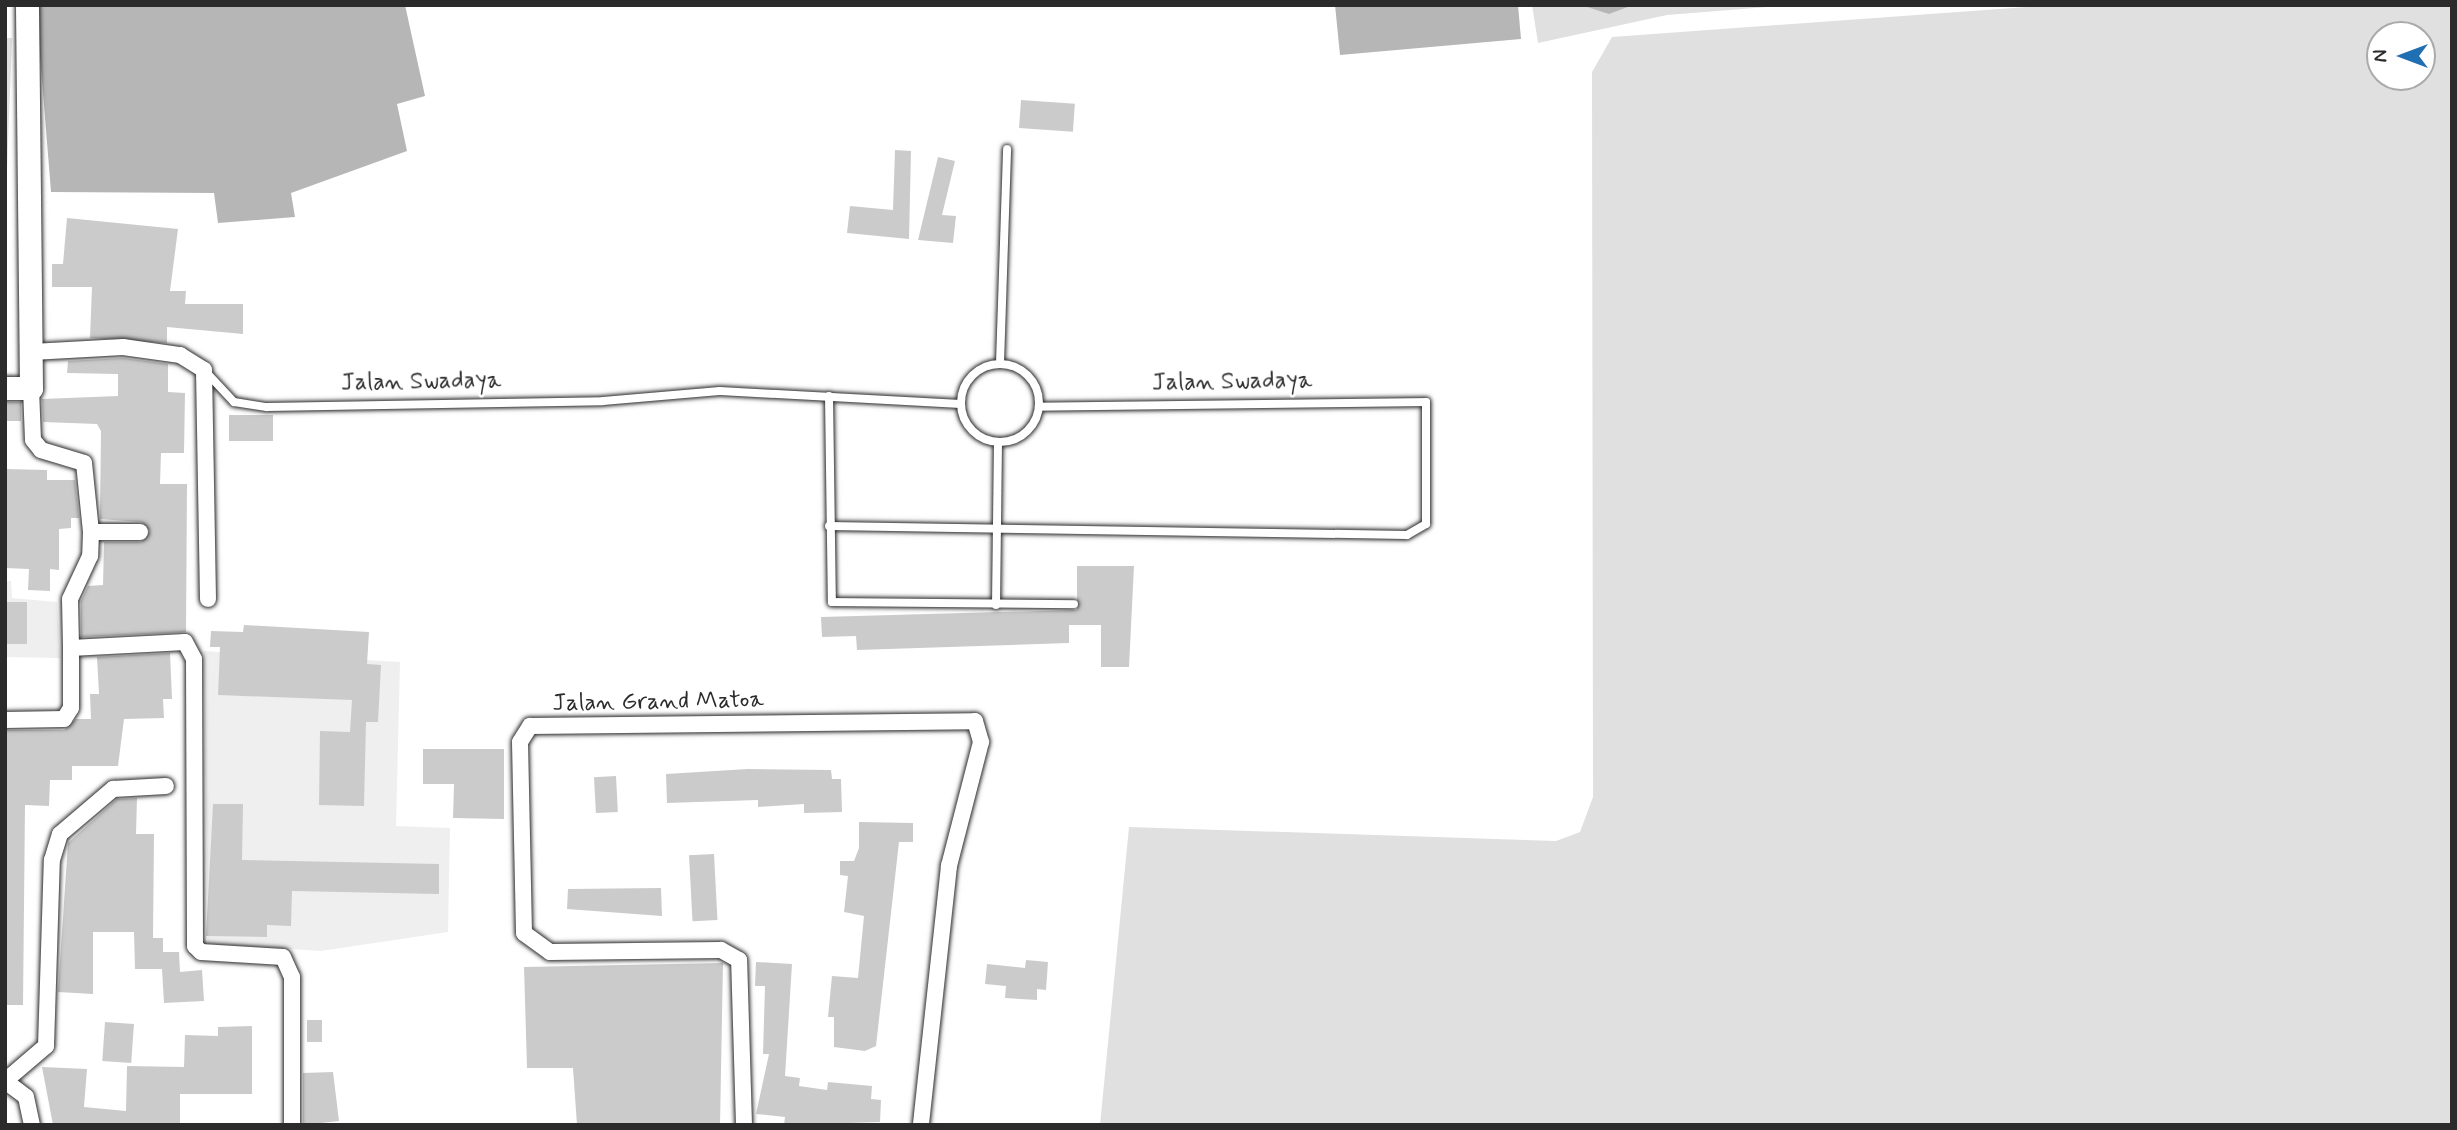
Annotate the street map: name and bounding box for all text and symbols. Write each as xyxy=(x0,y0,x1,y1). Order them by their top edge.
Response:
north arrow xyxy=(2366,21,2436,91)
text: N xyxy=(2369,50,2394,62)
street label: Jalan Swadaya xyxy=(341,366,501,398)
street label: Jalan Swadaya xyxy=(1152,366,1312,398)
street label: Jalan Grand Matoa xyxy=(554,686,762,718)

